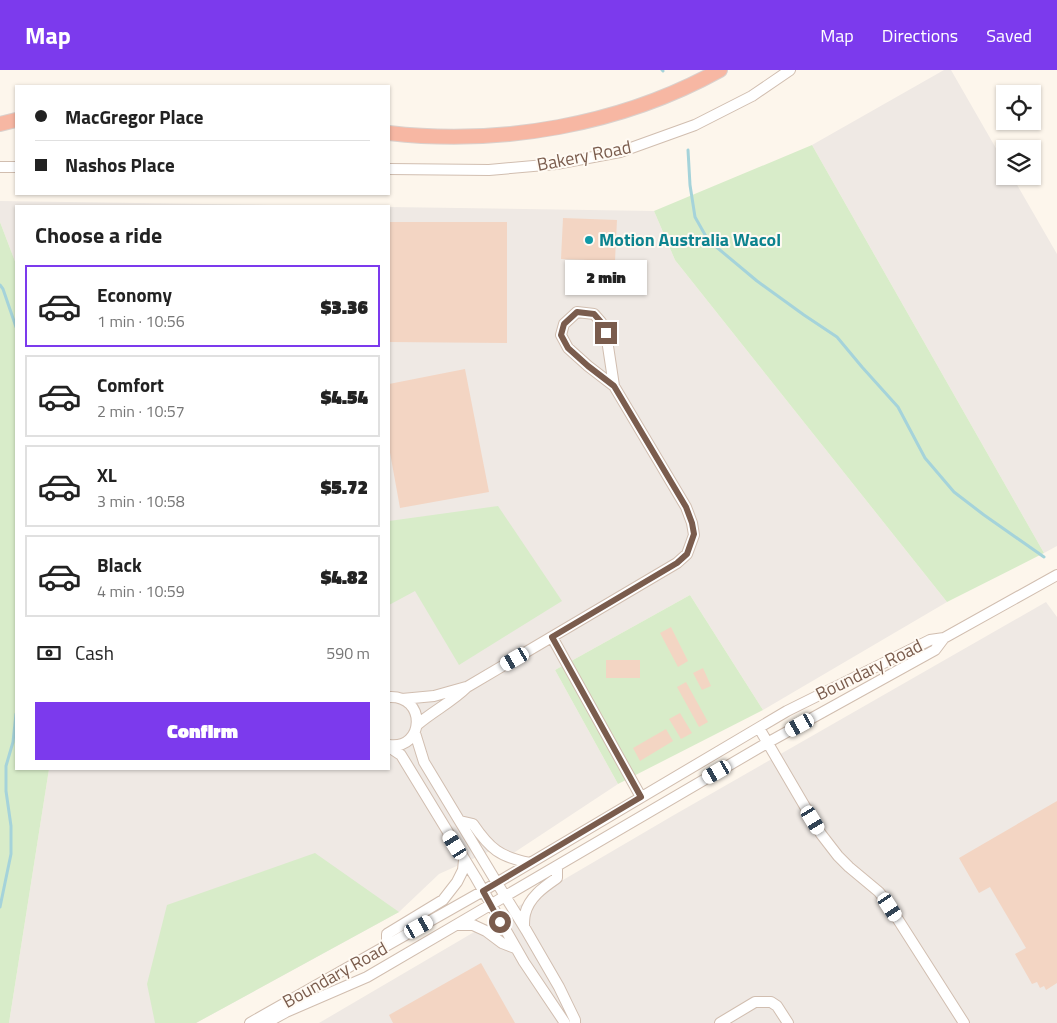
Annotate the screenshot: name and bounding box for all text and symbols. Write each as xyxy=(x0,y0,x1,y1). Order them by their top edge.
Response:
text: Map xyxy=(25,17,71,53)
text: Map xyxy=(820,22,854,49)
text: Directions xyxy=(882,22,958,49)
text: Saved xyxy=(986,22,1032,49)
map controls xyxy=(996,85,1041,185)
button: locate xyxy=(996,85,1041,130)
text: MacGregor Place xyxy=(65,102,203,131)
street label: Bakery Road xyxy=(534,133,633,178)
button: layers xyxy=(996,140,1041,185)
text: Nashos Place xyxy=(65,150,175,179)
text: Choose a ride xyxy=(35,218,162,252)
place label: Motion Australia Wacol xyxy=(599,226,781,253)
marker: Motion Australia Wacol xyxy=(583,234,595,246)
callout: 2 min xyxy=(565,260,647,296)
text: 2 min xyxy=(586,265,626,289)
text: Economy xyxy=(97,280,172,309)
icon: car xyxy=(37,284,82,329)
text: $3.36 xyxy=(321,292,368,321)
text: 1 min · 10:56 xyxy=(97,309,185,333)
route end xyxy=(595,322,617,344)
text: Comfort xyxy=(97,370,164,399)
icon: car xyxy=(37,374,82,419)
text: $4.54 xyxy=(321,382,368,411)
text: 2 min · 10:57 xyxy=(97,399,185,423)
text: XL xyxy=(97,460,117,489)
icon: car xyxy=(37,464,82,509)
text: $5.72 xyxy=(321,472,368,501)
text: 3 min · 10:58 xyxy=(97,489,185,513)
text: Black xyxy=(97,550,142,579)
icon: car xyxy=(37,554,82,599)
text: $4.82 xyxy=(321,562,368,591)
text: 4 min · 10:59 xyxy=(97,579,185,603)
street label: Boundary Road xyxy=(811,632,927,707)
text: Cash xyxy=(75,638,114,667)
icon: cash xyxy=(35,639,63,667)
text: 590 m xyxy=(326,641,370,665)
car xyxy=(498,645,531,673)
button: Confirm xyxy=(35,702,370,760)
car xyxy=(783,711,816,739)
car xyxy=(700,758,733,786)
car xyxy=(798,803,827,837)
car xyxy=(440,828,469,862)
car xyxy=(875,890,904,924)
route start xyxy=(489,911,511,933)
car xyxy=(402,913,435,941)
street label: Boundary Road xyxy=(277,935,392,1015)

